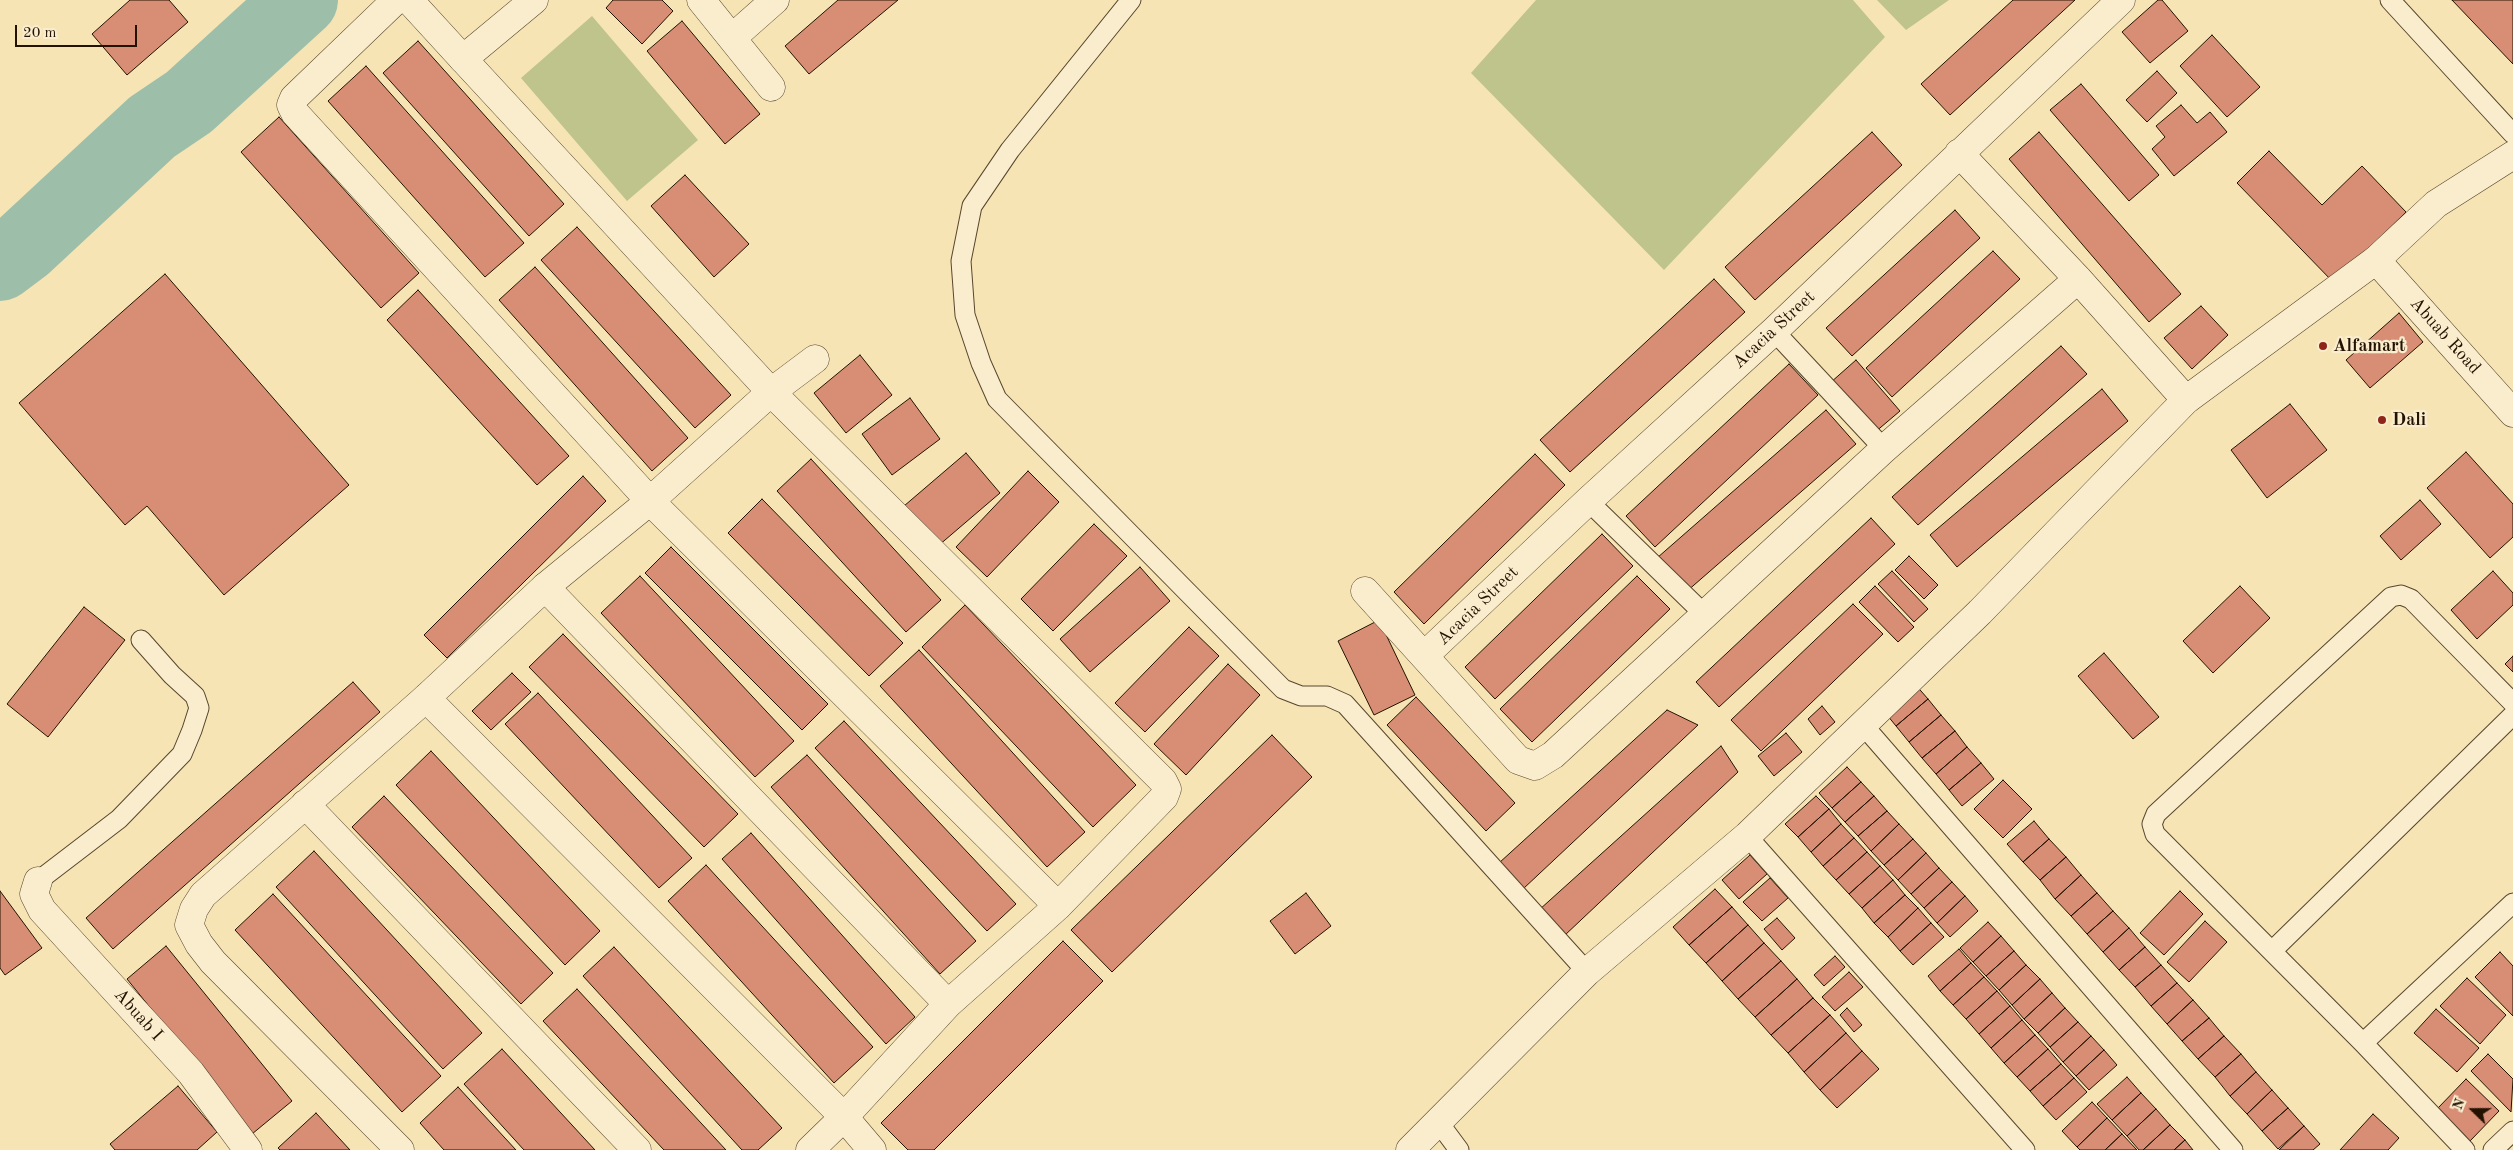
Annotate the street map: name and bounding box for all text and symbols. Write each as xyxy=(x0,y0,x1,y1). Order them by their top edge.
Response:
scale bar xyxy=(18,15,140,47)
text: 20 m xyxy=(23,26,57,41)
street label: Acacia Street xyxy=(1728,286,1820,374)
street label: Abuab Road xyxy=(2405,293,2485,379)
place label: Alfamart xyxy=(2333,335,2405,357)
marker: Alfamart xyxy=(2317,340,2329,352)
place label: Dali xyxy=(2392,409,2426,431)
marker: Dali xyxy=(2376,414,2388,426)
street label: Acacia Street xyxy=(1433,562,1523,650)
street label: Abuab I xyxy=(109,984,167,1046)
north arrow xyxy=(2448,1085,2498,1135)
text: N xyxy=(2451,1097,2468,1112)

